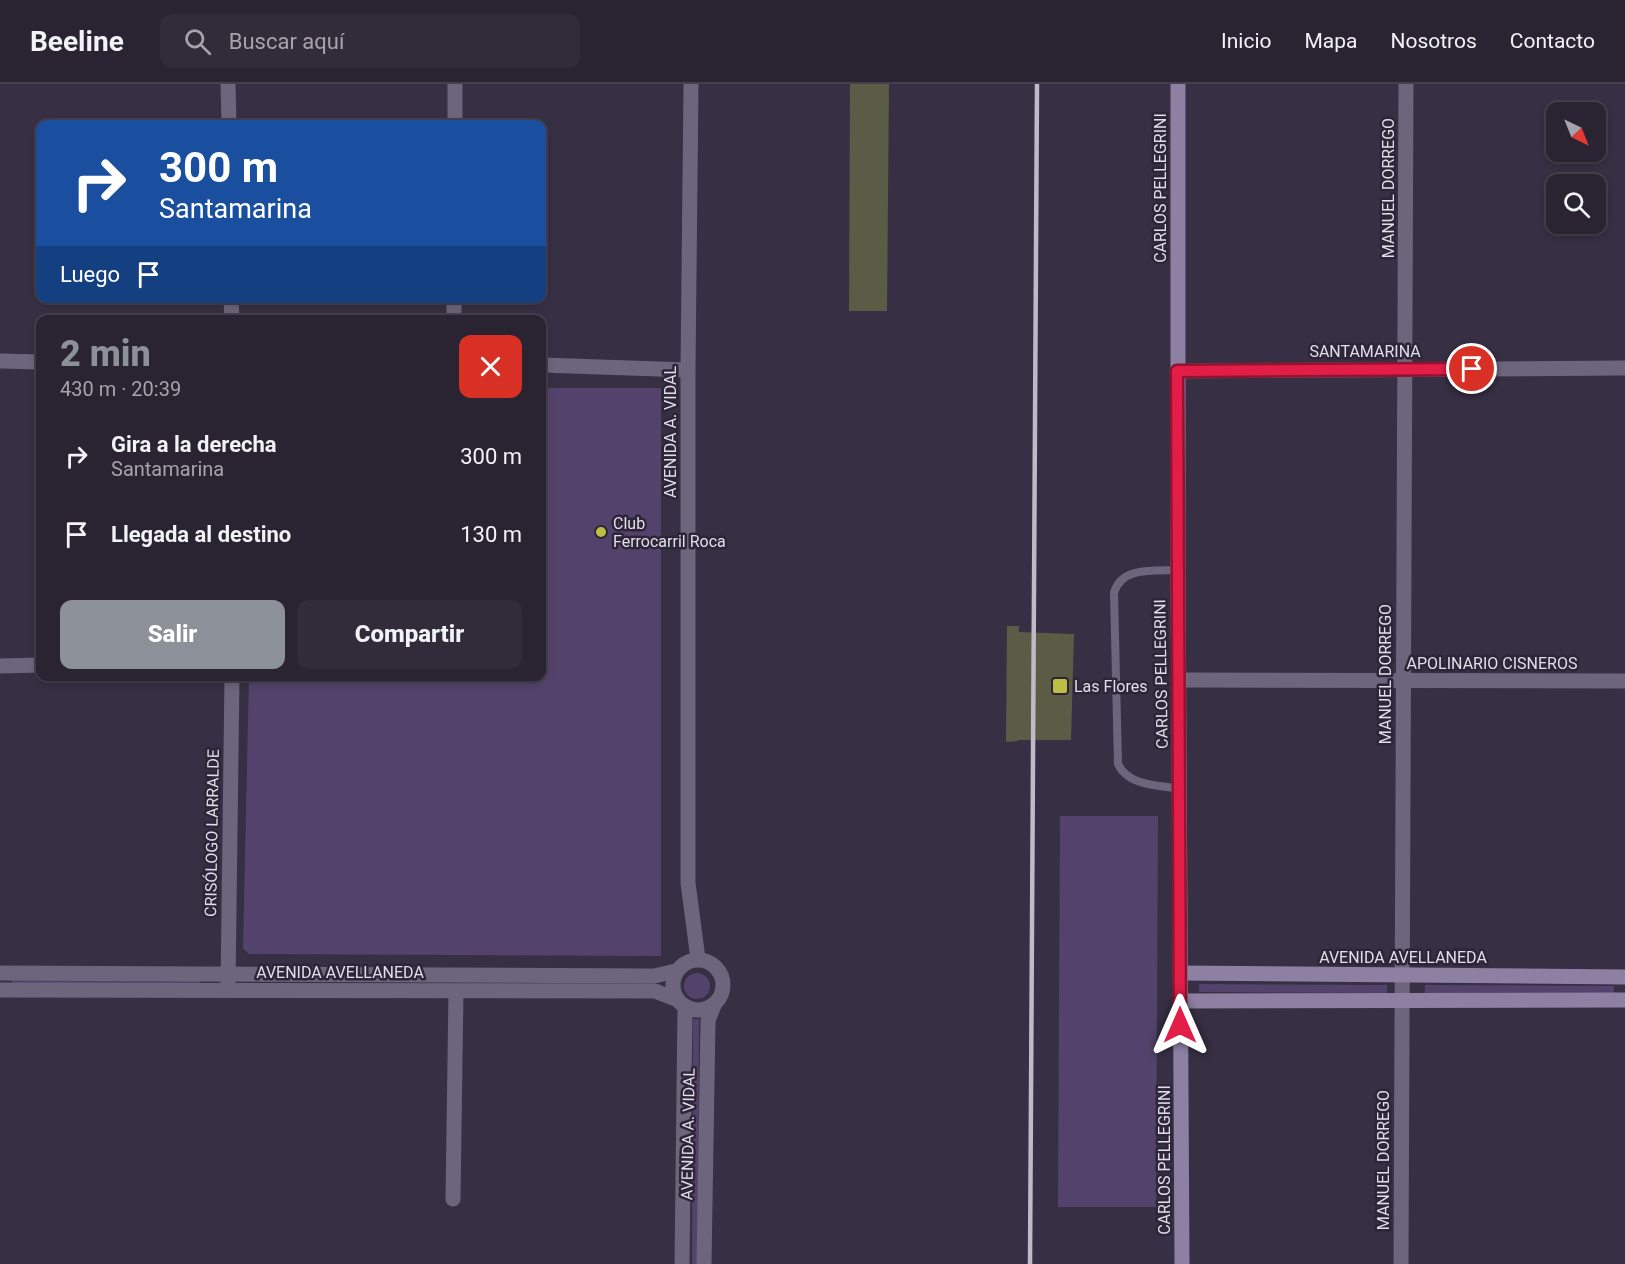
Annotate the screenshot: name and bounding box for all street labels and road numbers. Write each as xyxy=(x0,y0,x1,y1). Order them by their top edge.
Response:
street label: CARLOS PELLEGRINI xyxy=(1151,113,1170,263)
street label: MANUEL DORREGO xyxy=(1379,118,1398,258)
street label: SANTAMARINA xyxy=(1309,342,1421,361)
street label: AVENIDA A. VIDAL xyxy=(661,366,680,498)
street label: CARLOS PELLEGRINI xyxy=(1150,599,1172,749)
street label: MANUEL DORREGO xyxy=(1376,604,1395,744)
street label: APOLINARIO CISNEROS xyxy=(1407,654,1577,673)
street label: CRISÓLOGO LARRALDE xyxy=(200,749,223,917)
street label: AVENIDA AVELLANEDA xyxy=(1319,948,1487,967)
street label: AVENIDA AVELLANEDA xyxy=(256,963,424,982)
street label: AVENIDA A. VIDAL xyxy=(677,1067,699,1200)
street label: CARLOS PELLEGRINI xyxy=(1155,1085,1174,1235)
street label: MANUEL DORREGO xyxy=(1374,1090,1393,1230)

